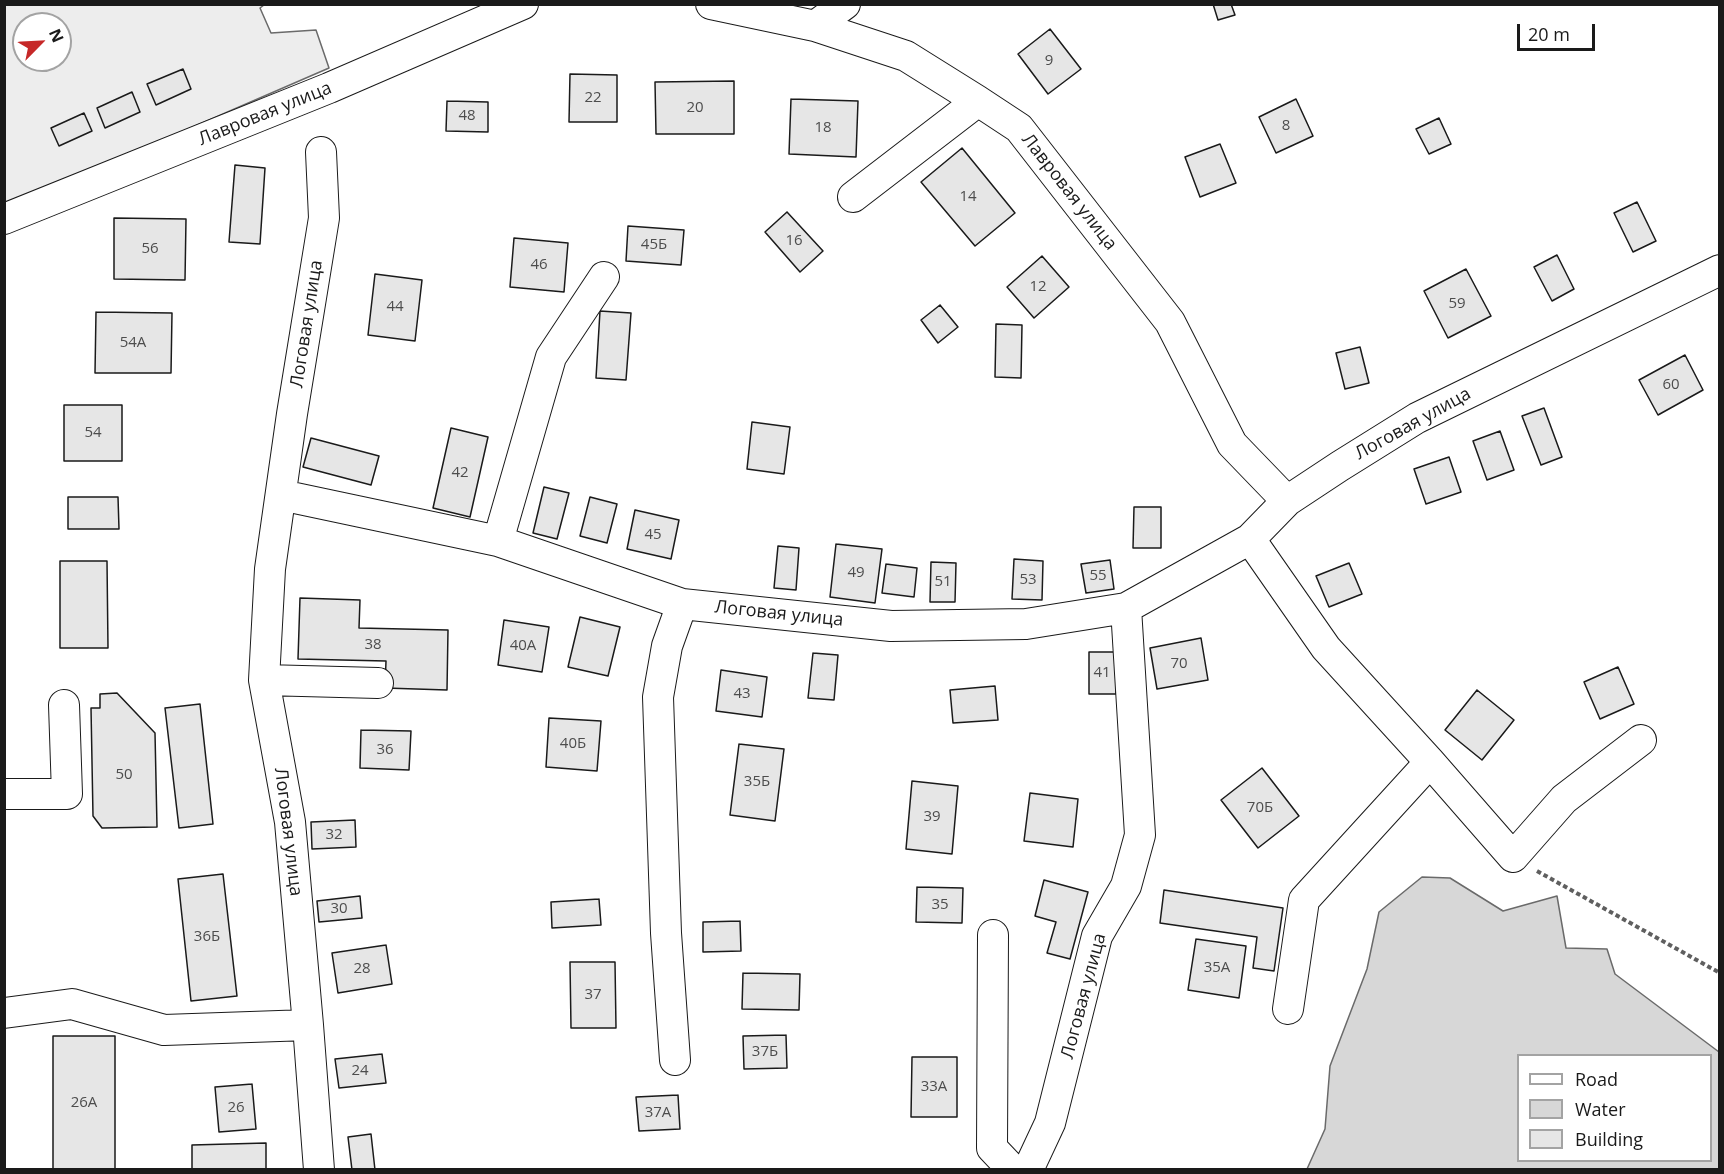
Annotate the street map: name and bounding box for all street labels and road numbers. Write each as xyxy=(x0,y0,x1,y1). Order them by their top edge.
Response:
street label: Лавровая улица xyxy=(195,77,335,151)
street label: Лавровая улица xyxy=(1017,129,1121,255)
street label: Логовая улица xyxy=(286,259,328,389)
street label: Логовая улица xyxy=(1351,383,1475,465)
street label: Логовая улица xyxy=(714,597,844,631)
street label: Логовая улица xyxy=(269,767,307,897)
street label: Логовая улица xyxy=(1057,931,1111,1061)

